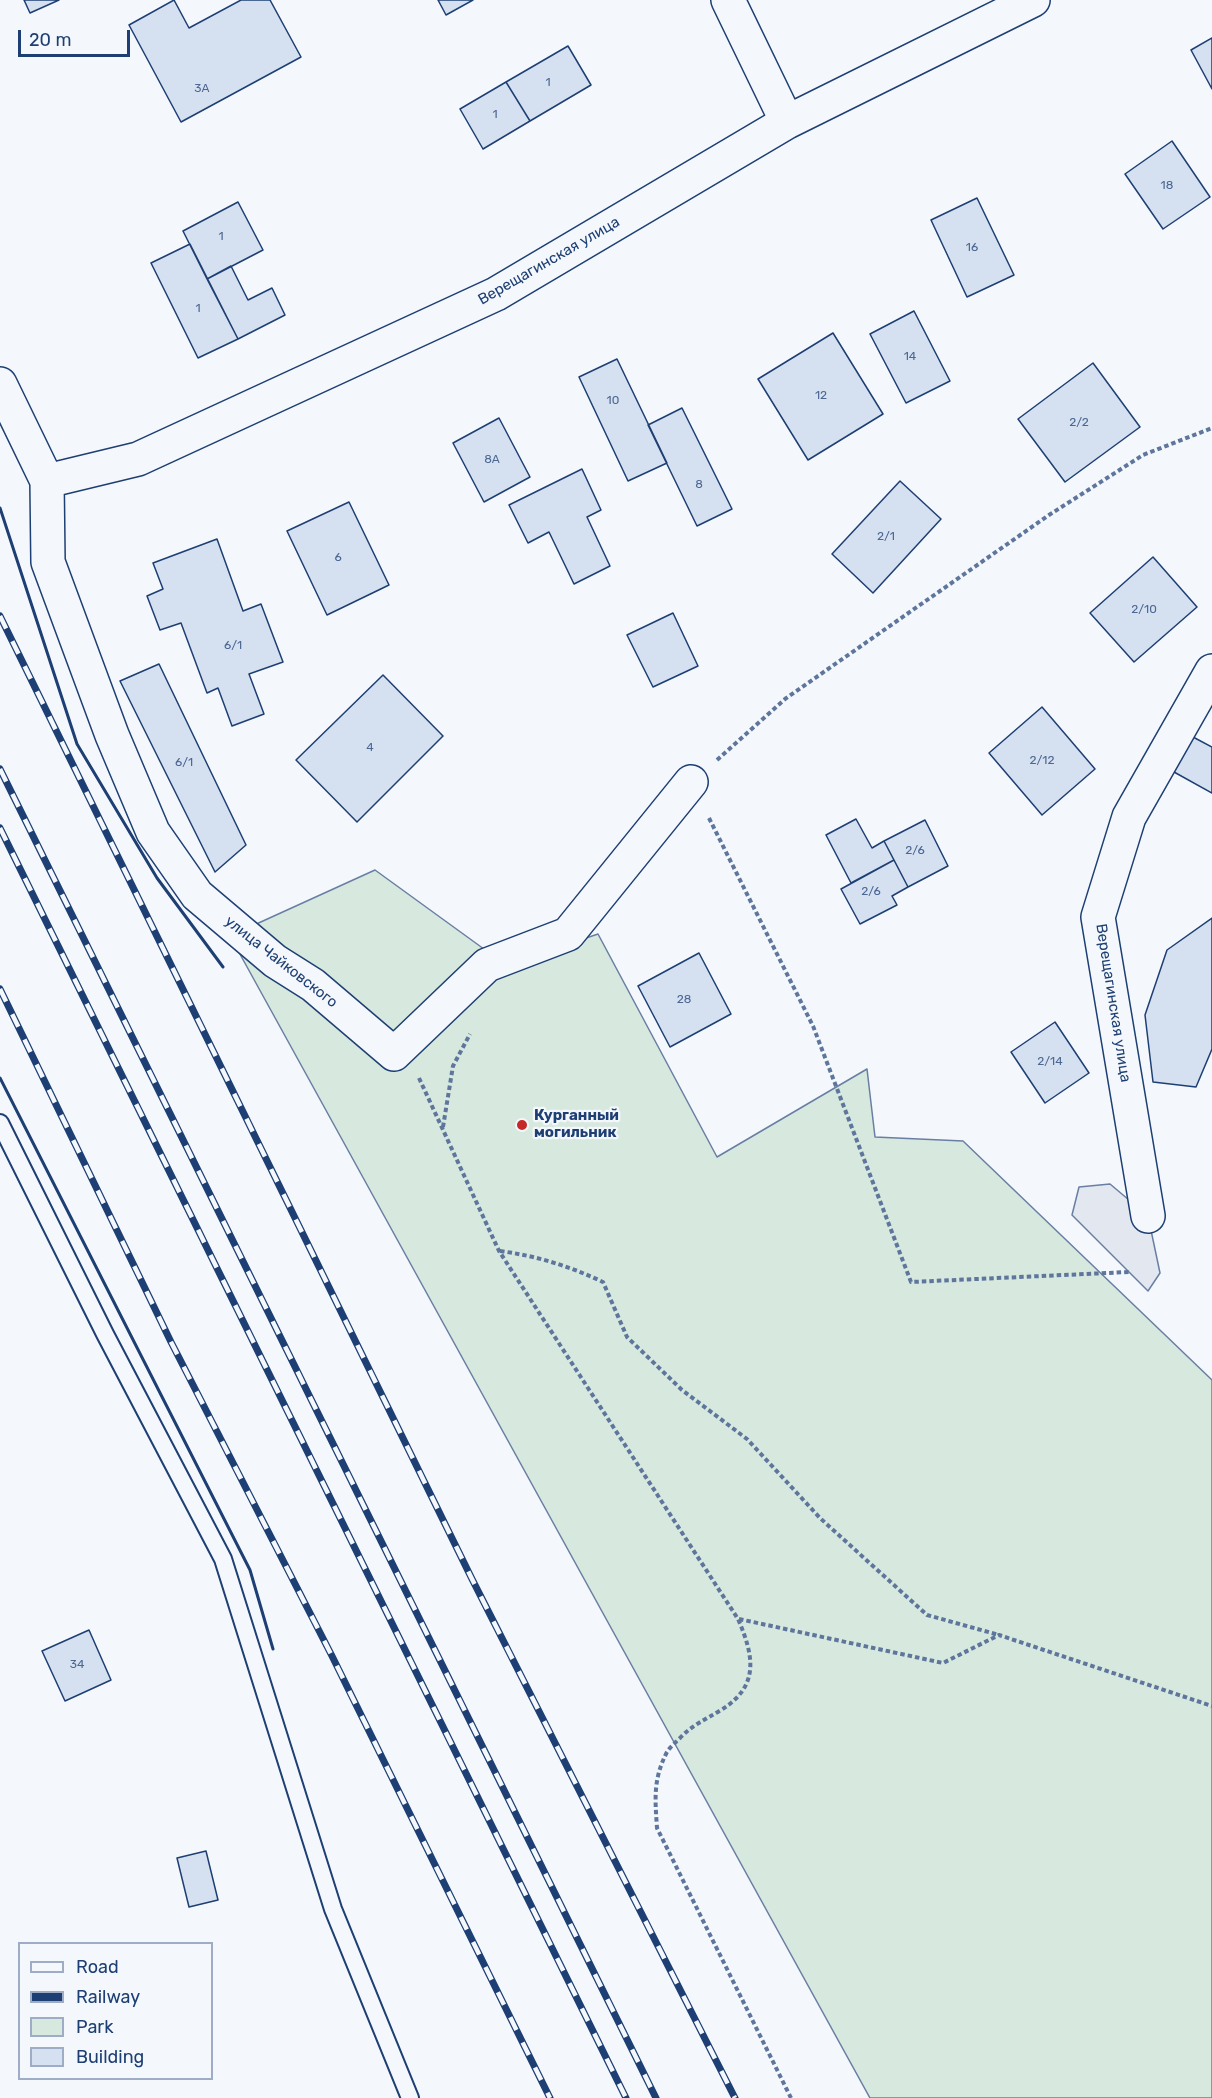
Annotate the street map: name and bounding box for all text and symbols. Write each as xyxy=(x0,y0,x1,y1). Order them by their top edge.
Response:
scale bar xyxy=(21,18,134,56)
text: 20 m xyxy=(29,29,71,51)
house number: 1 xyxy=(545,76,551,90)
house number: 3А xyxy=(194,82,210,96)
house number: 1 xyxy=(492,108,498,122)
house number: 18 xyxy=(1161,179,1173,193)
street label: Верещагинская улица xyxy=(475,213,623,309)
house number: 1 xyxy=(218,230,224,244)
house number: 16 xyxy=(966,241,978,255)
house number: 1 xyxy=(195,302,201,316)
house number: 14 xyxy=(904,350,916,364)
house number: 12 xyxy=(815,389,827,403)
house number: 10 xyxy=(607,394,619,408)
house number: 2/2 xyxy=(1069,416,1089,430)
house number: 8А xyxy=(484,453,500,467)
house number: 8 xyxy=(695,478,703,492)
house number: 2/1 xyxy=(877,530,895,544)
house number: 6 xyxy=(334,551,342,565)
house number: 2/10 xyxy=(1131,603,1157,617)
house number: 6/1 xyxy=(224,639,242,653)
house number: 4 xyxy=(366,741,374,755)
house number: 2/12 xyxy=(1030,754,1054,768)
house number: 6/1 xyxy=(175,756,193,770)
house number: 2/6 xyxy=(905,844,925,858)
house number: 2/6 xyxy=(861,885,881,899)
street label: улица Чайковского xyxy=(221,912,341,1012)
street label: Верещагинская улица xyxy=(1092,922,1134,1084)
house number: 28 xyxy=(677,993,691,1007)
house number: 2/14 xyxy=(1037,1055,1063,1069)
place label: Курганный могильник xyxy=(534,1107,619,1142)
marker: Курганный могильник xyxy=(515,1118,529,1132)
house number: 34 xyxy=(70,1658,84,1672)
legend xyxy=(18,1942,213,2080)
text: Road xyxy=(76,1956,119,1978)
text: Railway xyxy=(76,1986,140,2008)
text: Park xyxy=(76,2016,113,2038)
text: Building xyxy=(76,2046,144,2068)

